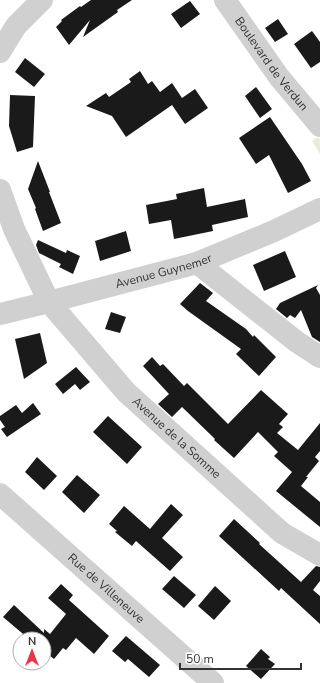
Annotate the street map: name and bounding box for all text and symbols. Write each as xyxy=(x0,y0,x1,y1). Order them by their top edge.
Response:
street label: Boulevard de Verdun xyxy=(231,14,312,114)
street label: Avenue Guynemer xyxy=(113,249,215,292)
street label: Avenue de la Somme xyxy=(129,393,224,482)
street label: Rue de Villeneuve xyxy=(64,550,148,627)
north arrow xyxy=(12,631,52,671)
text: N xyxy=(28,634,36,649)
scale bar xyxy=(180,645,301,671)
text: 50 m xyxy=(186,651,214,667)

